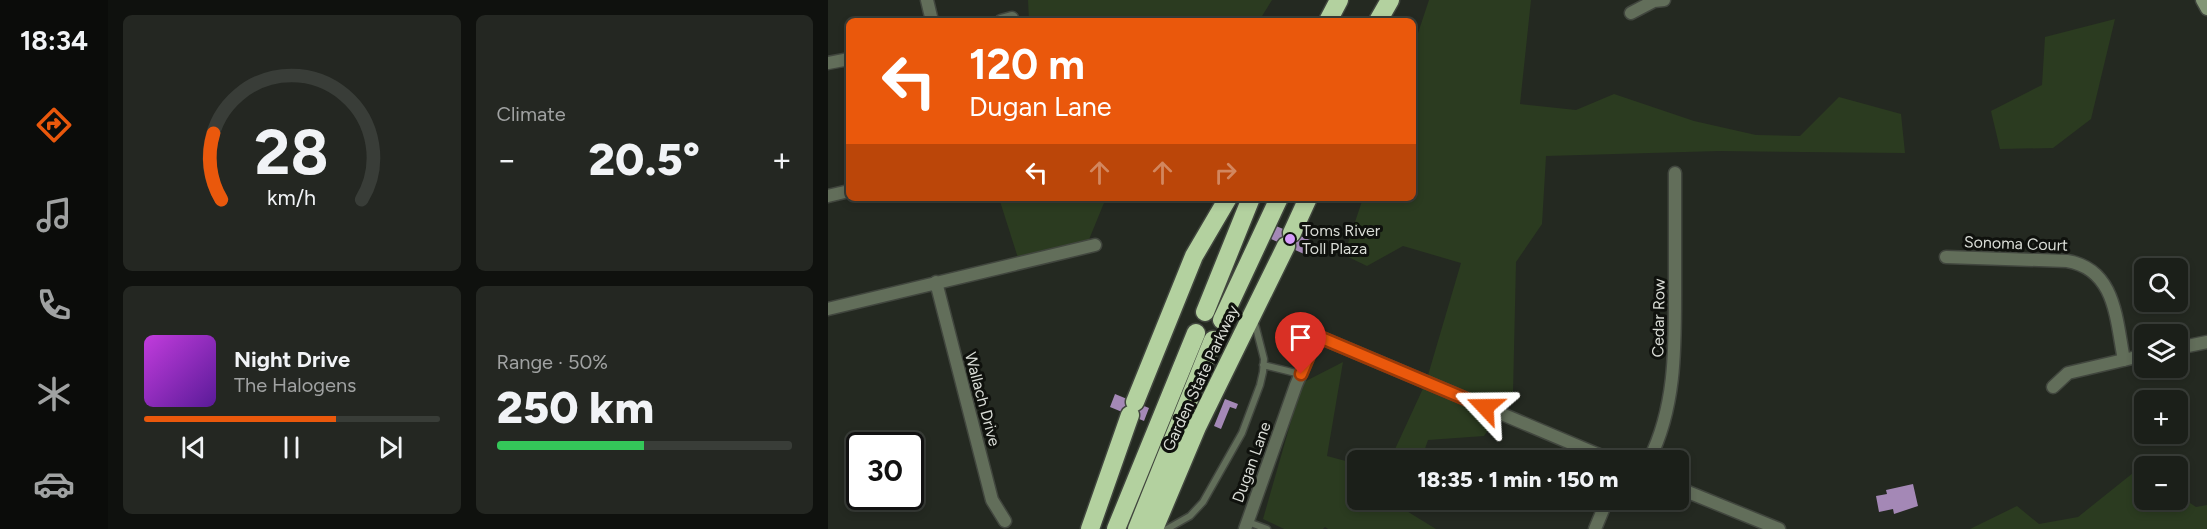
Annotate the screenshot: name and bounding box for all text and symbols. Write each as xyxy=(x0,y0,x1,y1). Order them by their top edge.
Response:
text: 18:34 xyxy=(20,24,88,57)
text: 120 m xyxy=(969,39,1085,90)
icon: left xyxy=(870,42,948,120)
text: Dugan Lane xyxy=(969,90,1112,123)
text: Climate xyxy=(497,102,566,126)
icon: directions xyxy=(33,104,75,146)
text: 28 xyxy=(255,115,329,190)
text: 20.5° xyxy=(589,132,700,186)
text: − xyxy=(497,140,517,179)
text: + xyxy=(771,140,792,179)
icon: left xyxy=(1020,156,1053,189)
icon: ahead xyxy=(1083,156,1116,189)
icon: ahead xyxy=(1146,156,1179,189)
icon: right xyxy=(1209,156,1242,189)
text: km/h xyxy=(267,185,316,210)
icon: music xyxy=(33,194,75,236)
place label: Toms River Toll Plaza xyxy=(1302,221,1381,258)
marker: Toms River Toll Plaza xyxy=(1283,232,1297,246)
street label: Sonoma Court xyxy=(1964,232,2068,255)
map controls xyxy=(2134,258,2188,510)
button: search xyxy=(2134,258,2188,312)
street label: Cedar Row xyxy=(1648,278,1669,358)
icon: phone xyxy=(33,284,75,326)
street label: Garden State Parkway xyxy=(1158,302,1243,454)
pin xyxy=(1275,312,1326,374)
icon: arrive xyxy=(1284,321,1317,354)
button: layers xyxy=(2134,324,2188,378)
text: Night Drive xyxy=(234,346,350,373)
text: Range · 50% xyxy=(497,350,608,374)
street label: Wallach Drive xyxy=(961,350,1004,448)
icon: climate xyxy=(33,373,75,415)
text: The Halogens xyxy=(234,373,356,397)
position arrow xyxy=(1453,375,1517,439)
text: 250 km xyxy=(497,380,654,434)
button: + xyxy=(2134,390,2188,444)
street label: Dugan Lane xyxy=(1228,419,1275,505)
icon: previous xyxy=(177,431,210,464)
icon: pause xyxy=(275,431,308,464)
icon: next xyxy=(374,431,407,464)
speed limit sign: 30 xyxy=(846,432,924,510)
button: − xyxy=(2134,456,2188,510)
icon: car xyxy=(33,463,75,505)
text: 18:35 · 1 min · 150 m xyxy=(1418,466,1618,493)

